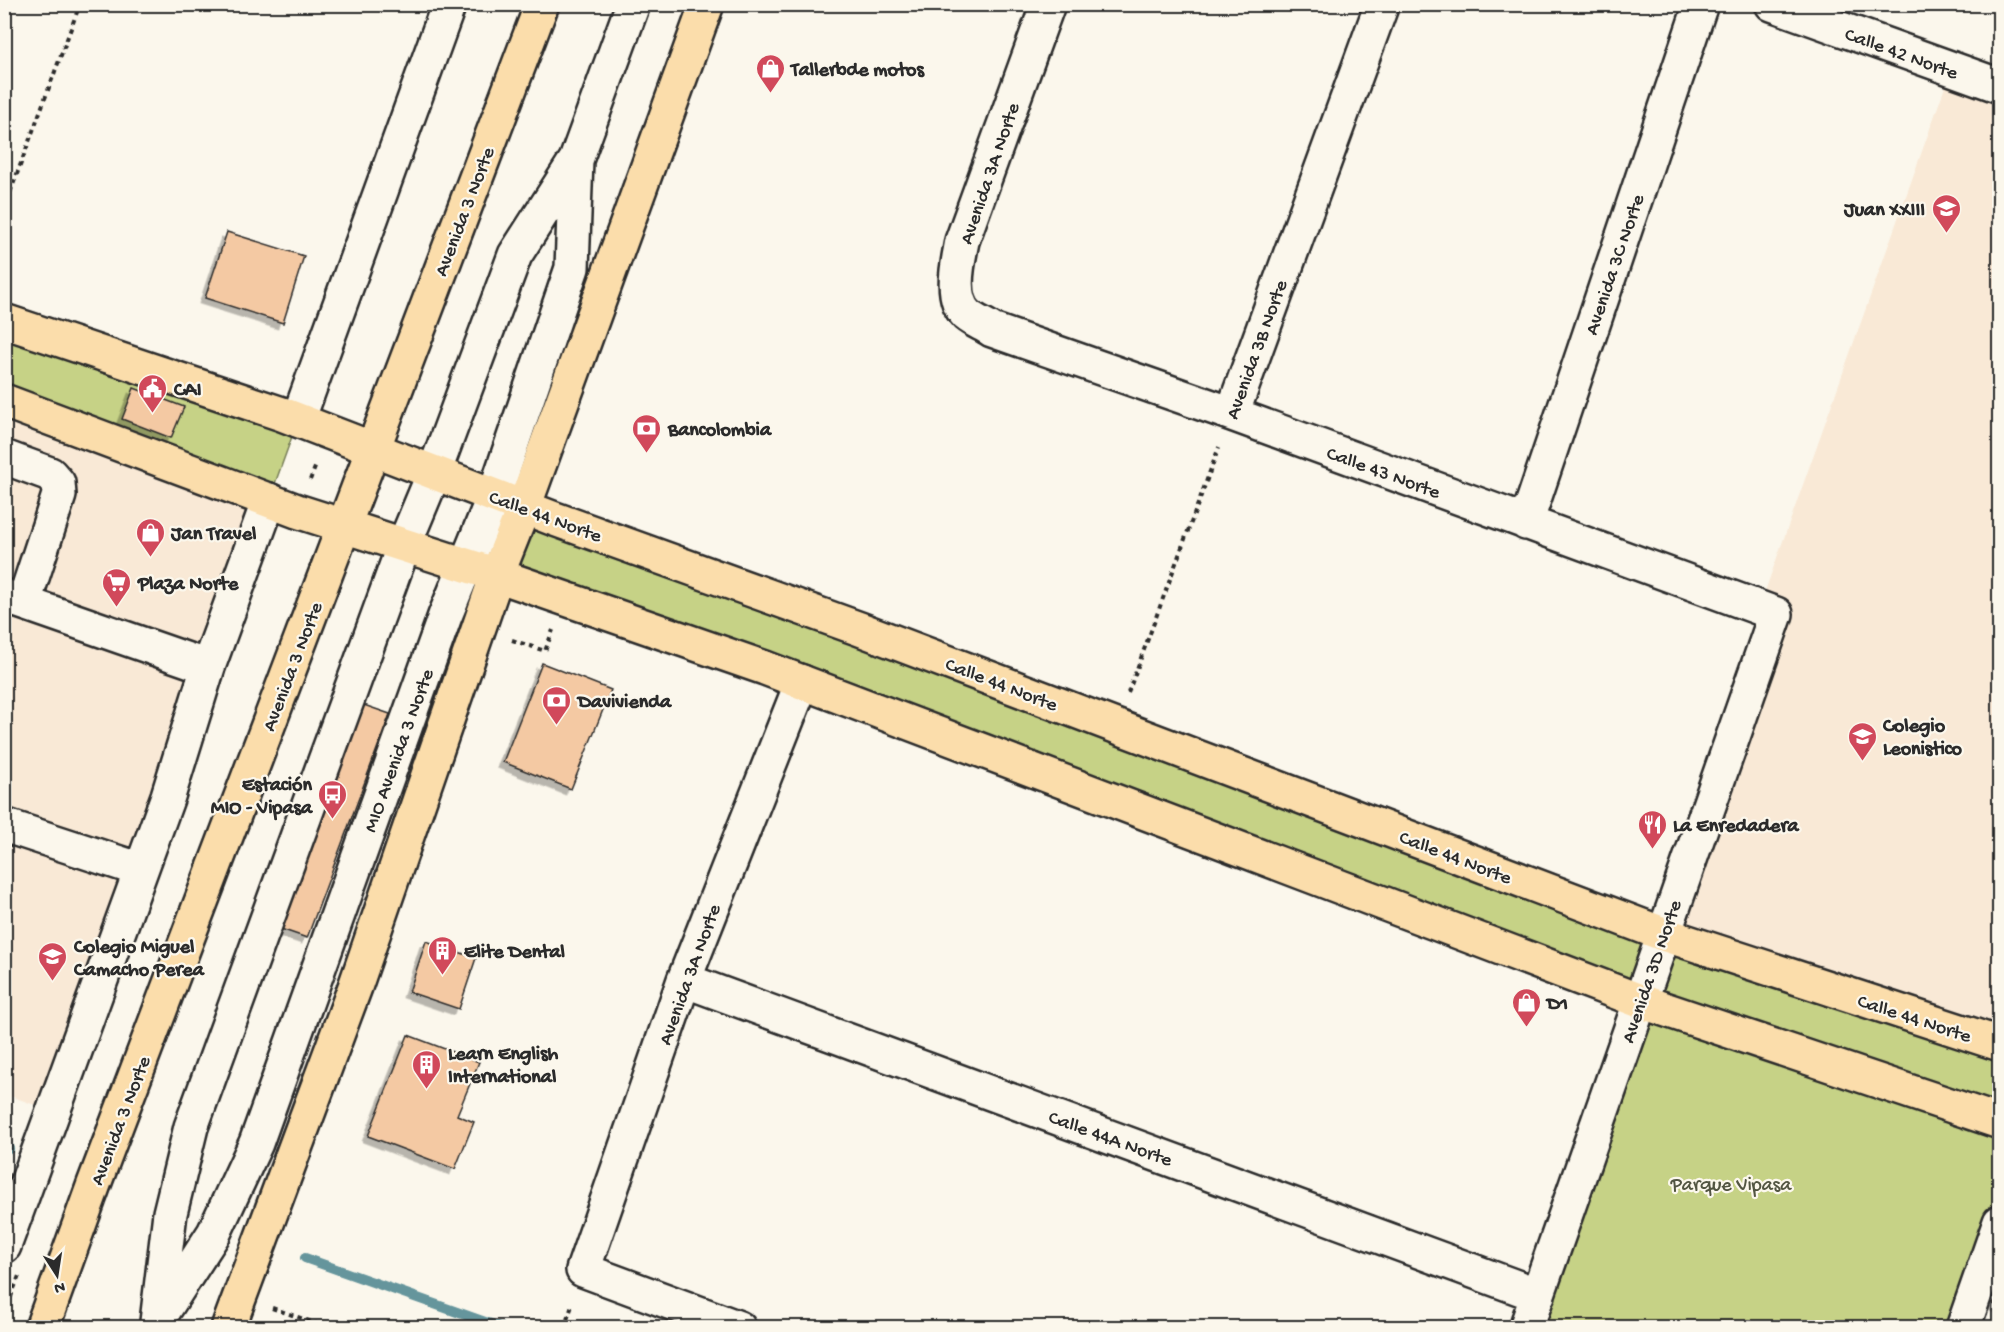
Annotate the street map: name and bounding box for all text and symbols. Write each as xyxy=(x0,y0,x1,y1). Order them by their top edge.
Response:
street label: Calle 42 Norte xyxy=(1841,24,1961,87)
shop icon: Tallerbde motos xyxy=(754,52,786,94)
place label: Tallerbde motos xyxy=(789,60,925,83)
street label: Avenida 3A Norte xyxy=(956,100,1027,248)
street label: Avenida 3 Norte xyxy=(431,144,502,280)
street label: Avenida 3C Norte xyxy=(1581,191,1651,339)
school or university icon: Juan XXIII xyxy=(1930,192,1962,234)
place label: Juan XXIII xyxy=(1843,200,1925,223)
street label: Avenida 3B Norte xyxy=(1222,277,1294,423)
public building icon: CAI xyxy=(137,372,169,414)
place label: CAI xyxy=(173,380,202,403)
bank icon: Bancolombia xyxy=(631,412,663,454)
place label: Bancolombia xyxy=(667,420,772,443)
street label: Calle 43 Norte xyxy=(1323,443,1443,506)
street label: Calle 44 Norte xyxy=(485,487,605,550)
shop icon: Jan Travel xyxy=(134,516,166,558)
place label: Jan Travel xyxy=(170,524,257,547)
supermarket icon: Plaza Norte xyxy=(101,566,133,608)
place label: Plaza Norte xyxy=(137,574,239,597)
street label: Avenida 3 Norte xyxy=(259,599,330,735)
street label: Calle 44 Norte xyxy=(941,654,1061,718)
street label: MIO Avenida 3 Norte xyxy=(360,666,441,836)
bank icon: Davivienda xyxy=(541,684,573,726)
place label: Davivienda xyxy=(576,692,672,715)
place label: Colegio Leonistico xyxy=(1882,716,1963,762)
school or university icon: Colegio Leonistico xyxy=(1846,720,1878,762)
place label: Estación MIO - Vipasa xyxy=(211,775,313,821)
bus stop icon: Estación MIO - Vipasa xyxy=(317,778,349,820)
restaurant icon: La Enredadera xyxy=(1636,808,1668,850)
place label: La Enredadera xyxy=(1673,816,1799,839)
street label: Calle 44 Norte xyxy=(1395,827,1515,891)
street label: Avenida 3D Norte xyxy=(1618,897,1689,1047)
street label: Avenida 3A Norte xyxy=(655,901,728,1049)
building icon: Elite Dental xyxy=(427,934,459,976)
place label: Colegio Miguel Camacho Perea xyxy=(73,937,205,983)
school or university icon: Colegio Miguel Camacho Perea xyxy=(37,940,69,982)
place label: Elite Dental xyxy=(464,942,566,965)
shop icon: D1 xyxy=(1510,986,1542,1028)
street label: Calle 44 Norte xyxy=(1854,991,1974,1050)
place label: D1 xyxy=(1545,994,1568,1017)
place label: Learn English International xyxy=(448,1044,559,1090)
building icon: Learn English International xyxy=(411,1048,443,1090)
street label: Avenida 3 Norte xyxy=(87,1053,158,1189)
street label: Calle 44A Norte xyxy=(1045,1107,1176,1174)
park label: Parque Vipasa xyxy=(1670,1175,1792,1198)
north arrow xyxy=(27,1245,87,1305)
text: N xyxy=(52,1276,66,1297)

